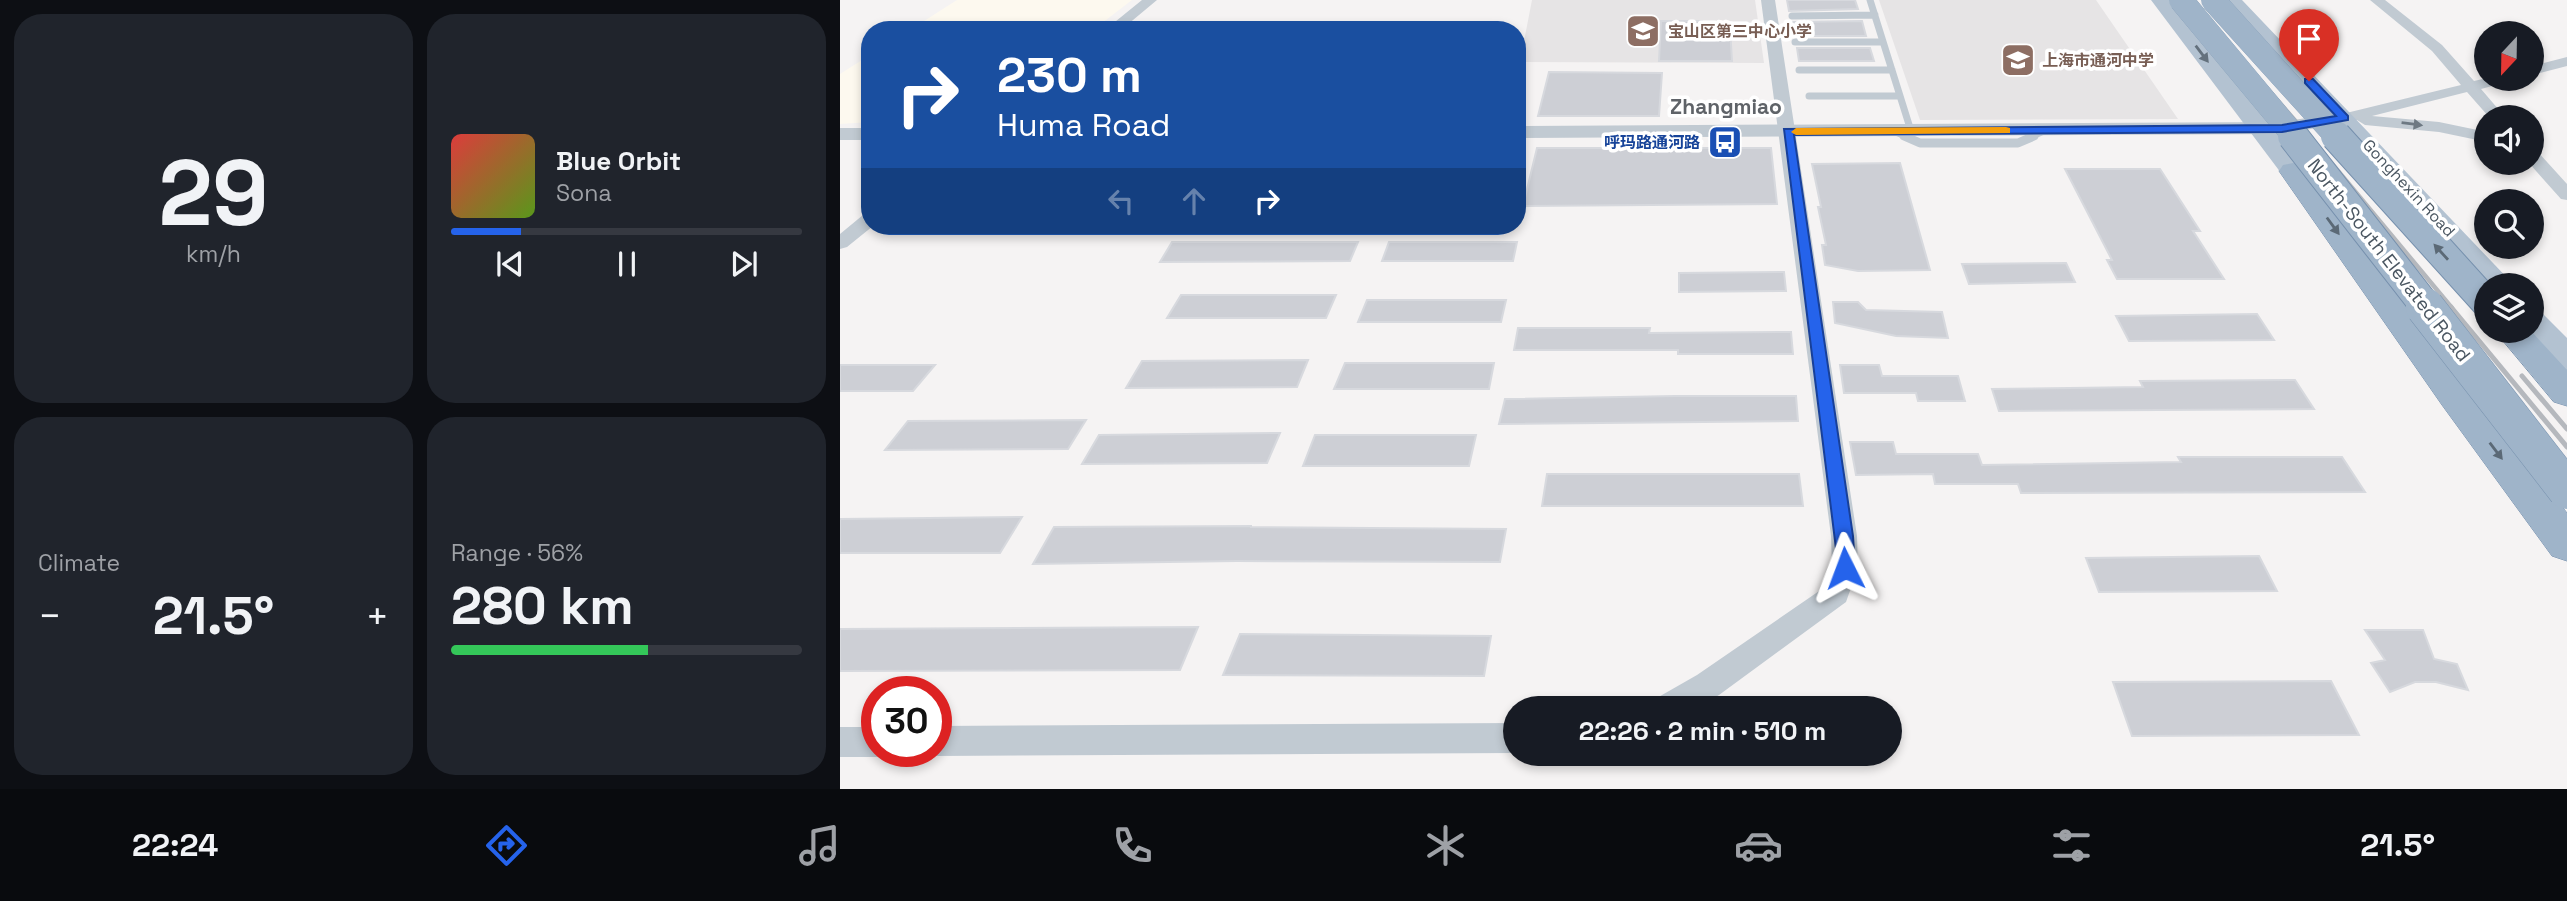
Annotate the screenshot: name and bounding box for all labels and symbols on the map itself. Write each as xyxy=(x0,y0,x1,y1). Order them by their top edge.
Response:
pin xyxy=(2279,9,2339,81)
school or university icon: 宝山区第三中心小学 xyxy=(1624,12,1662,50)
place label: 宝山区第三中心小学 xyxy=(1668,21,1812,42)
north arrow xyxy=(2474,21,2544,91)
school or university icon: 上海市通河中学 xyxy=(1999,41,2037,79)
one-way arrow xyxy=(2195,45,2210,63)
place label: 上海市通河中学 xyxy=(2042,50,2154,71)
district label: Zhangmiao xyxy=(1670,93,1782,120)
one-way arrow xyxy=(2401,119,2423,130)
bus stop icon: 呼玛路通河路 xyxy=(1706,123,1744,161)
place label: 呼玛路通河路 xyxy=(1604,132,1700,153)
street label: Gonghexin Road xyxy=(2358,135,2460,241)
street label: North-South Elevated Road xyxy=(2302,154,2476,366)
one-way arrow xyxy=(2326,217,2340,235)
one-way arrow xyxy=(2434,244,2449,261)
one-way arrow xyxy=(2489,442,2503,460)
position arrow xyxy=(1808,531,1882,605)
speed limit sign: 30 xyxy=(861,676,952,767)

